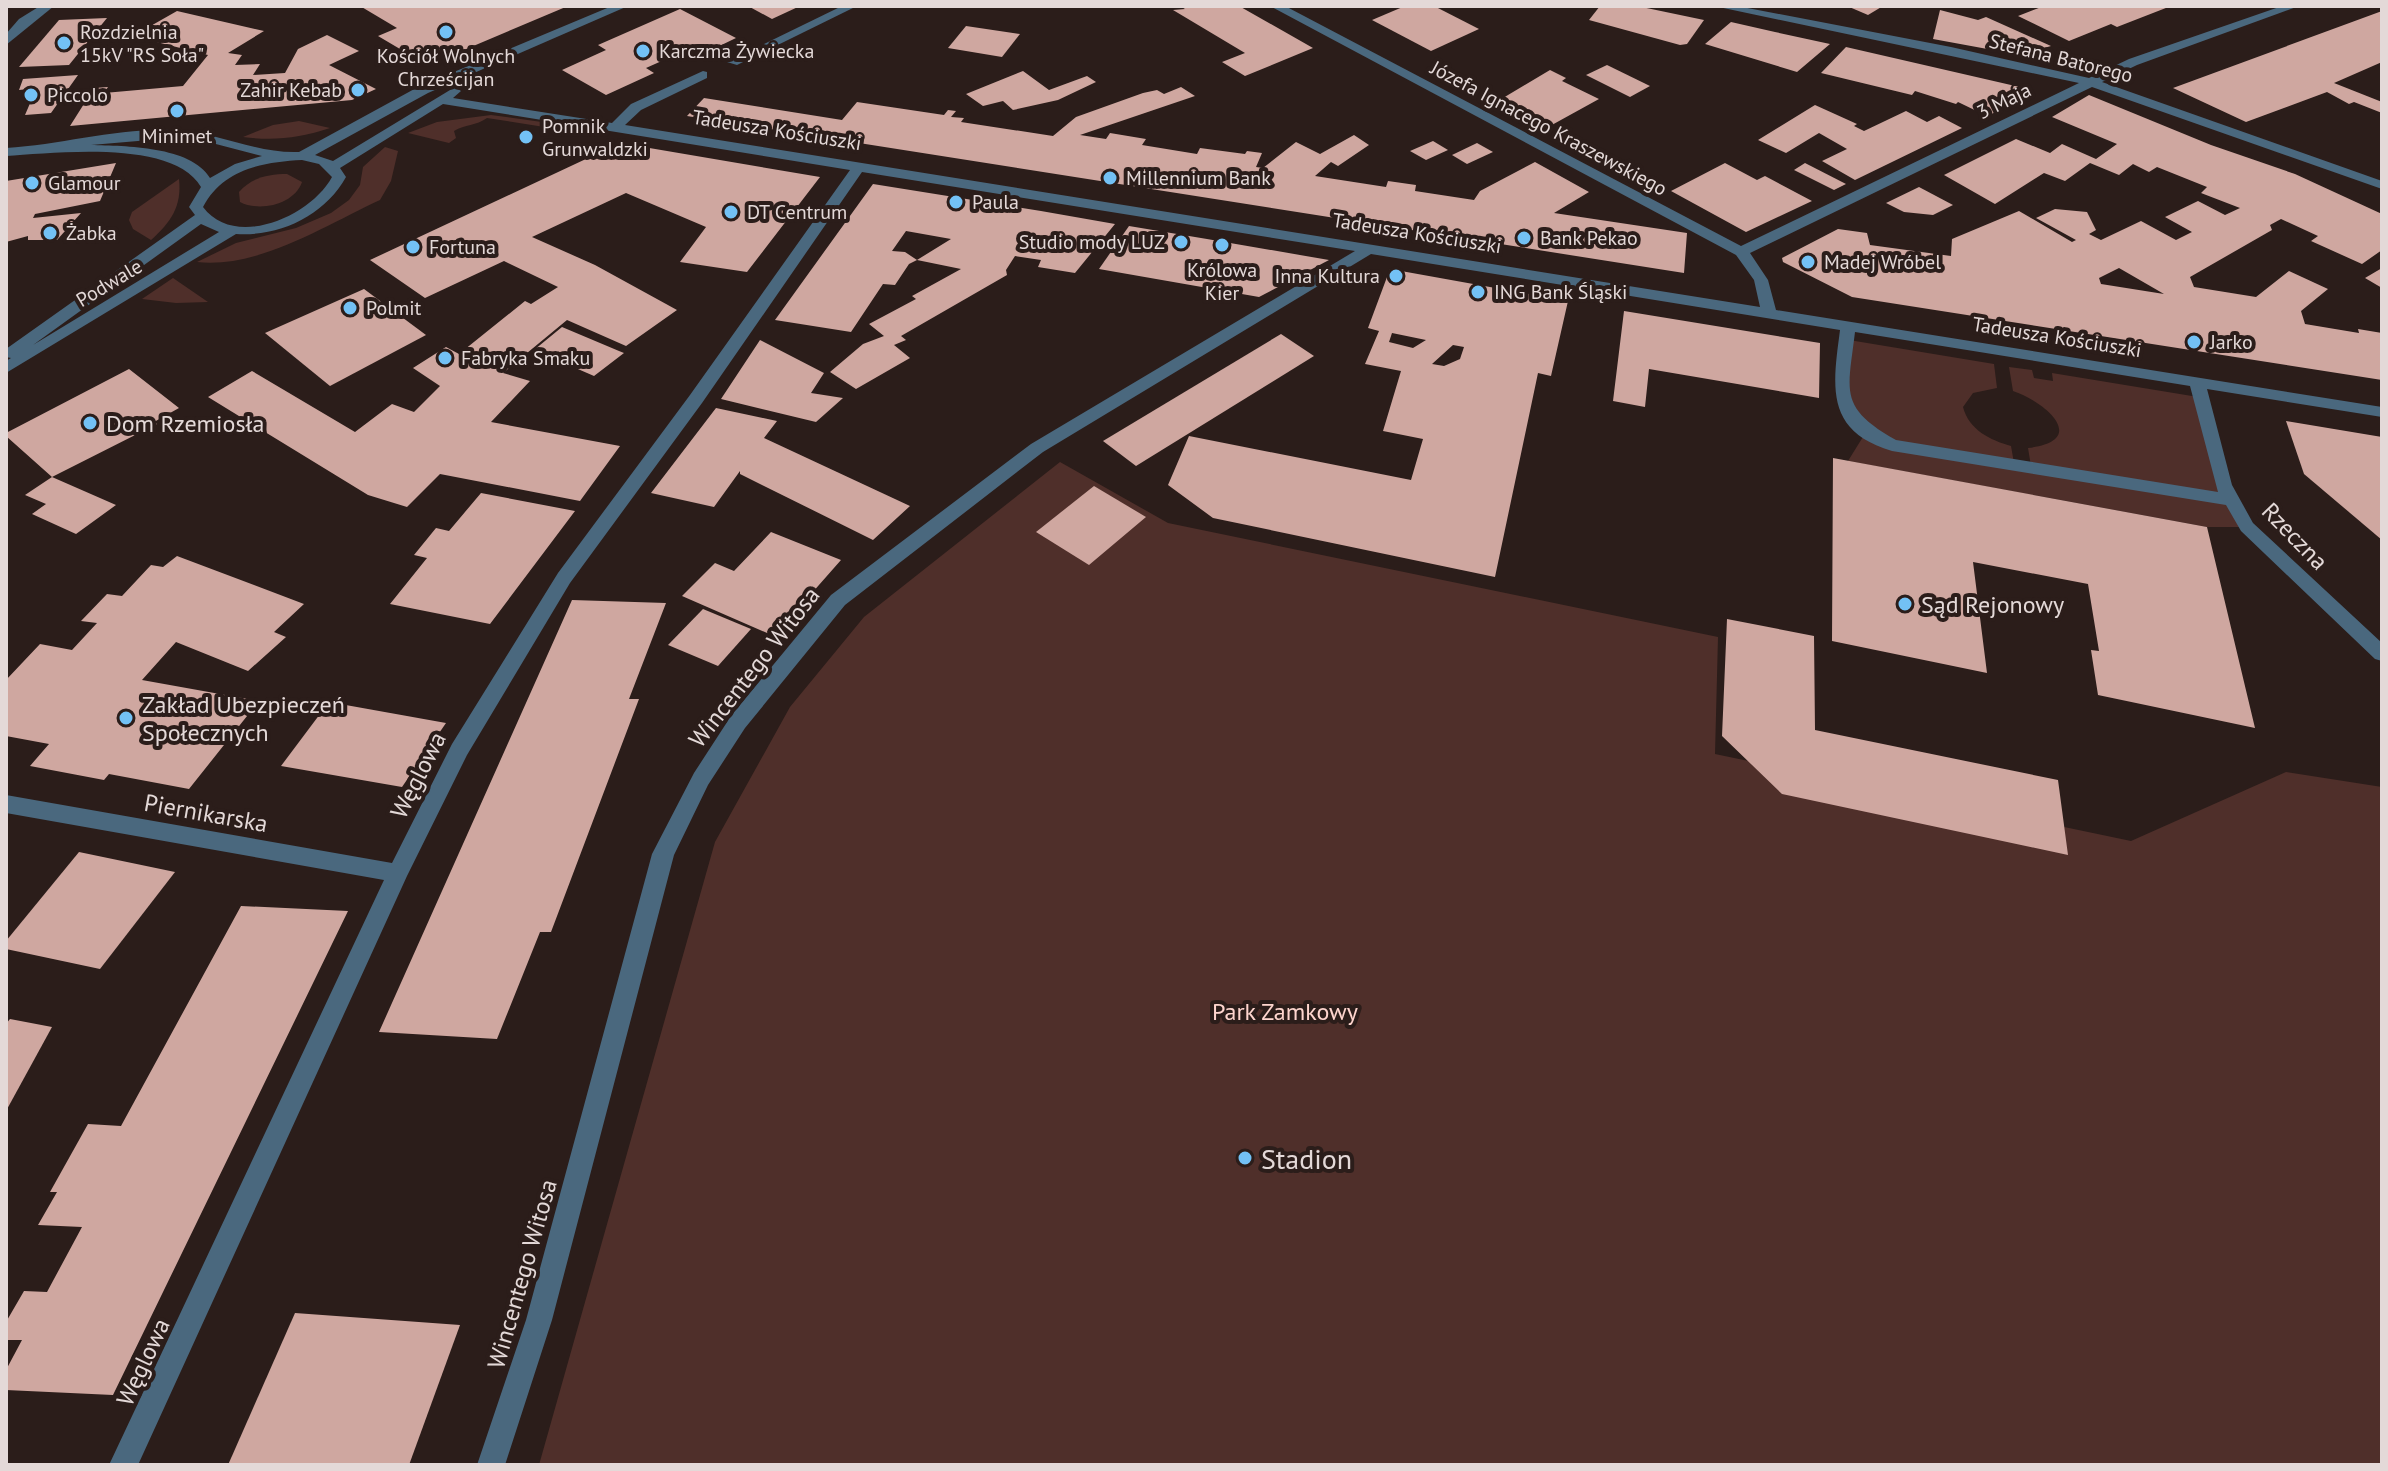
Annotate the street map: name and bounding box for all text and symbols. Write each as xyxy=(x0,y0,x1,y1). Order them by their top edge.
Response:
place label: Rozdzielnia 15kV "RS Soła" xyxy=(80,19,204,68)
marker: Kościół Wolnych Chrześcijan xyxy=(437,23,455,41)
street label: Stefana Batorego xyxy=(1987,28,2135,88)
marker: Rozdzielnia 15kV "RS Soła" xyxy=(55,34,73,52)
place label: Karczma Żywiecka xyxy=(659,38,814,64)
marker: Karczma Żywiecka xyxy=(634,42,652,60)
place label: Kościół Wolnych Chrześcijan xyxy=(377,43,515,92)
street label: Józefa Ignacego Kraszewskiego xyxy=(1425,54,1672,201)
place label: Zahir Kebab xyxy=(240,77,342,103)
street label: 3 Maja xyxy=(1973,77,2035,125)
marker: Zahir Kebab xyxy=(349,81,367,99)
place label: Piccolo xyxy=(47,82,108,108)
marker: Piccolo xyxy=(22,86,40,104)
marker: Minimet xyxy=(168,102,186,120)
street label: Tadeusza Kościuszki xyxy=(690,104,864,156)
place label: Pomnik Grunwaldzki xyxy=(542,113,648,162)
place label: Minimet xyxy=(142,123,213,149)
marker: Pomnik Grunwaldzki xyxy=(517,128,535,146)
place label: Millennium Bank xyxy=(1126,165,1271,191)
marker: Millennium Bank xyxy=(1101,169,1119,187)
place label: Glamour xyxy=(48,170,121,196)
marker: Glamour xyxy=(23,174,41,192)
place label: Paula xyxy=(972,189,1019,215)
marker: Paula xyxy=(947,193,965,211)
place label: DT Centrum xyxy=(747,199,847,225)
marker: DT Centrum xyxy=(722,203,740,221)
street label: Tadeusza Kościuszki xyxy=(1330,207,1504,259)
place label: Żabka xyxy=(66,220,117,246)
marker: Żabka xyxy=(41,224,59,242)
place label: Bank Pekao xyxy=(1540,225,1638,251)
place label: Studio mody LUZ xyxy=(1019,229,1165,255)
marker: Bank Pekao xyxy=(1515,229,1533,247)
marker: Studio mody LUZ xyxy=(1172,233,1190,251)
place label: Fortuna xyxy=(429,234,496,260)
marker: Królowa Kier xyxy=(1213,236,1231,254)
marker: Fortuna xyxy=(404,238,422,256)
place label: Madej Wróbel xyxy=(1824,249,1941,275)
street label: Podwale xyxy=(71,253,147,313)
marker: Madej Wróbel xyxy=(1799,253,1817,271)
place label: Królowa Kier xyxy=(1187,257,1257,306)
place label: Inna Kultura xyxy=(1275,263,1380,289)
marker: Inna Kultura xyxy=(1387,267,1405,285)
place label: ING Bank Śląski xyxy=(1494,279,1627,305)
marker: ING Bank Śląski xyxy=(1469,283,1487,301)
place label: Polmit xyxy=(366,295,422,321)
marker: Polmit xyxy=(341,299,359,317)
street label: Tadeusza Kościuszki xyxy=(1970,311,2144,363)
place label: Jarko xyxy=(2209,329,2253,355)
marker: Jarko xyxy=(2185,333,2203,351)
place label: Fabryka Smaku xyxy=(461,345,590,371)
marker: Fabryka Smaku xyxy=(436,349,454,367)
place label: Dom Rzemiosła xyxy=(106,408,264,439)
marker: Dom Rzemiosła xyxy=(81,414,99,432)
street label: Rzeczna xyxy=(2255,496,2335,576)
street label: Wincentego Witosa xyxy=(682,580,826,754)
place label: Sąd Rejonowy xyxy=(1921,589,2064,620)
marker: Sąd Rejonowy xyxy=(1896,595,1914,613)
place label: Zakład Ubezpieczeń Społecznych xyxy=(142,689,345,748)
marker: Zakład Ubezpieczeń Społecznych xyxy=(117,709,135,727)
street label: Węglowa xyxy=(383,727,453,823)
street label: Piernikarska xyxy=(142,787,270,839)
park label: Park Zamkowy xyxy=(1212,996,1358,1027)
place label: Stadion xyxy=(1261,1140,1352,1177)
marker: Stadion xyxy=(1236,1149,1254,1167)
street label: Wincentego Witosa xyxy=(480,1176,564,1372)
street label: Węglowa xyxy=(109,1313,177,1411)

